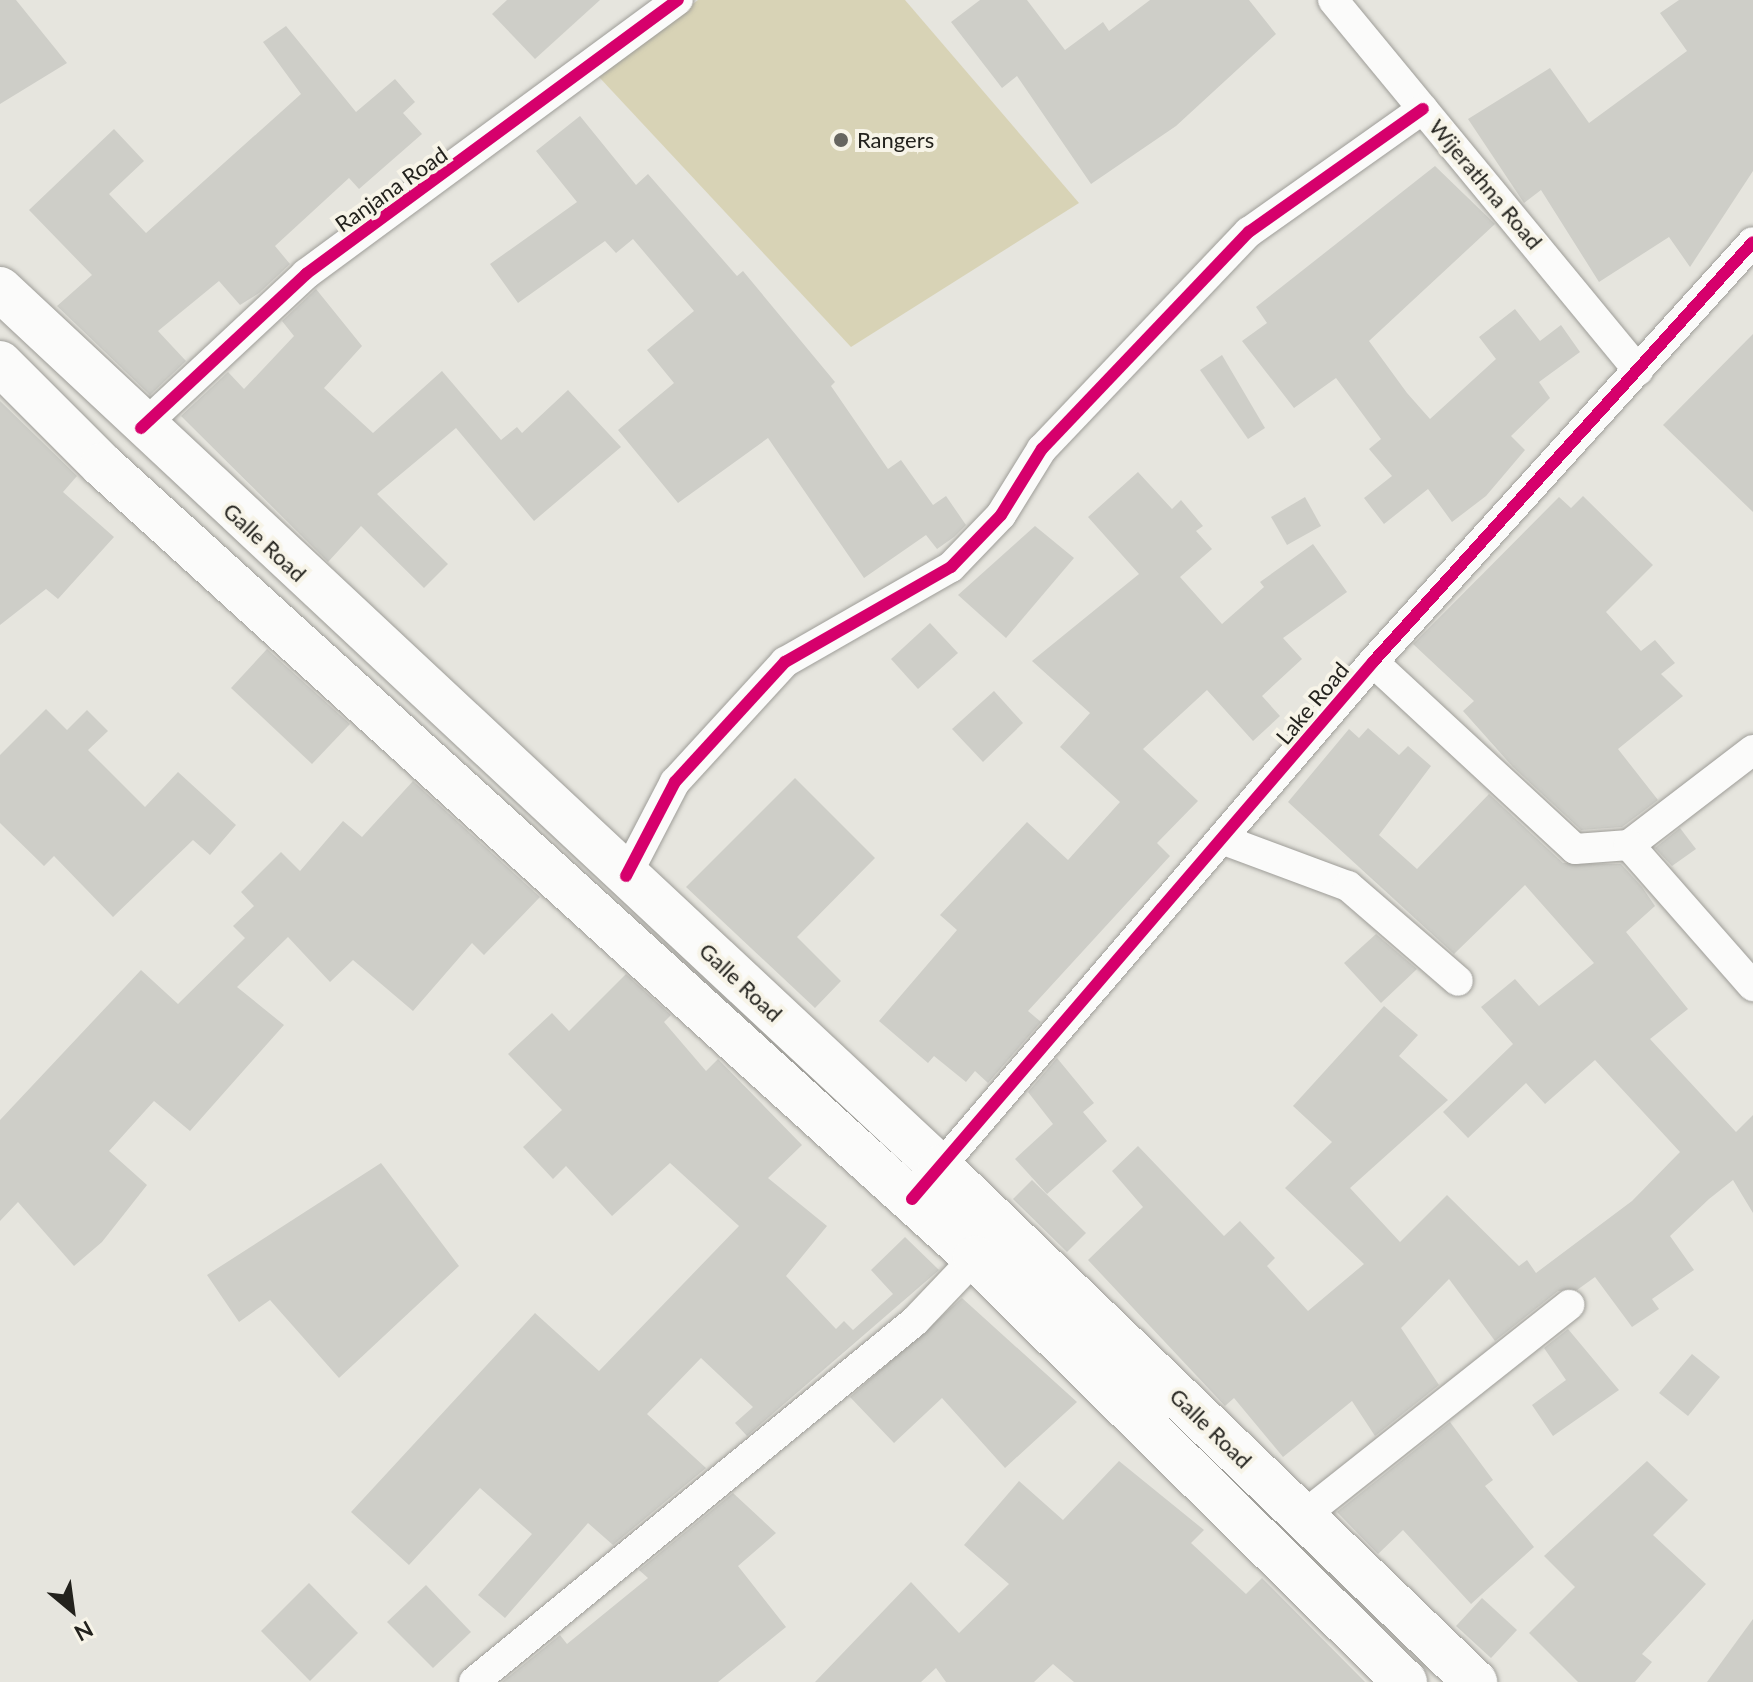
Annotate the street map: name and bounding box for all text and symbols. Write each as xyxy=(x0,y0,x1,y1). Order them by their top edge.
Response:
street label: Wijerathna Road xyxy=(1424,114,1548,254)
place label: Rangers xyxy=(857,127,934,153)
marker: Rangers xyxy=(832,131,850,149)
street label: Ranjana Road xyxy=(330,141,452,237)
street label: Galle Road xyxy=(218,497,312,587)
street label: Lake Road xyxy=(1270,657,1354,749)
street label: Galle Road xyxy=(694,937,788,1027)
street label: Galle Road xyxy=(1165,1383,1257,1473)
north arrow xyxy=(32,1570,112,1650)
text: N xyxy=(70,1616,98,1647)

